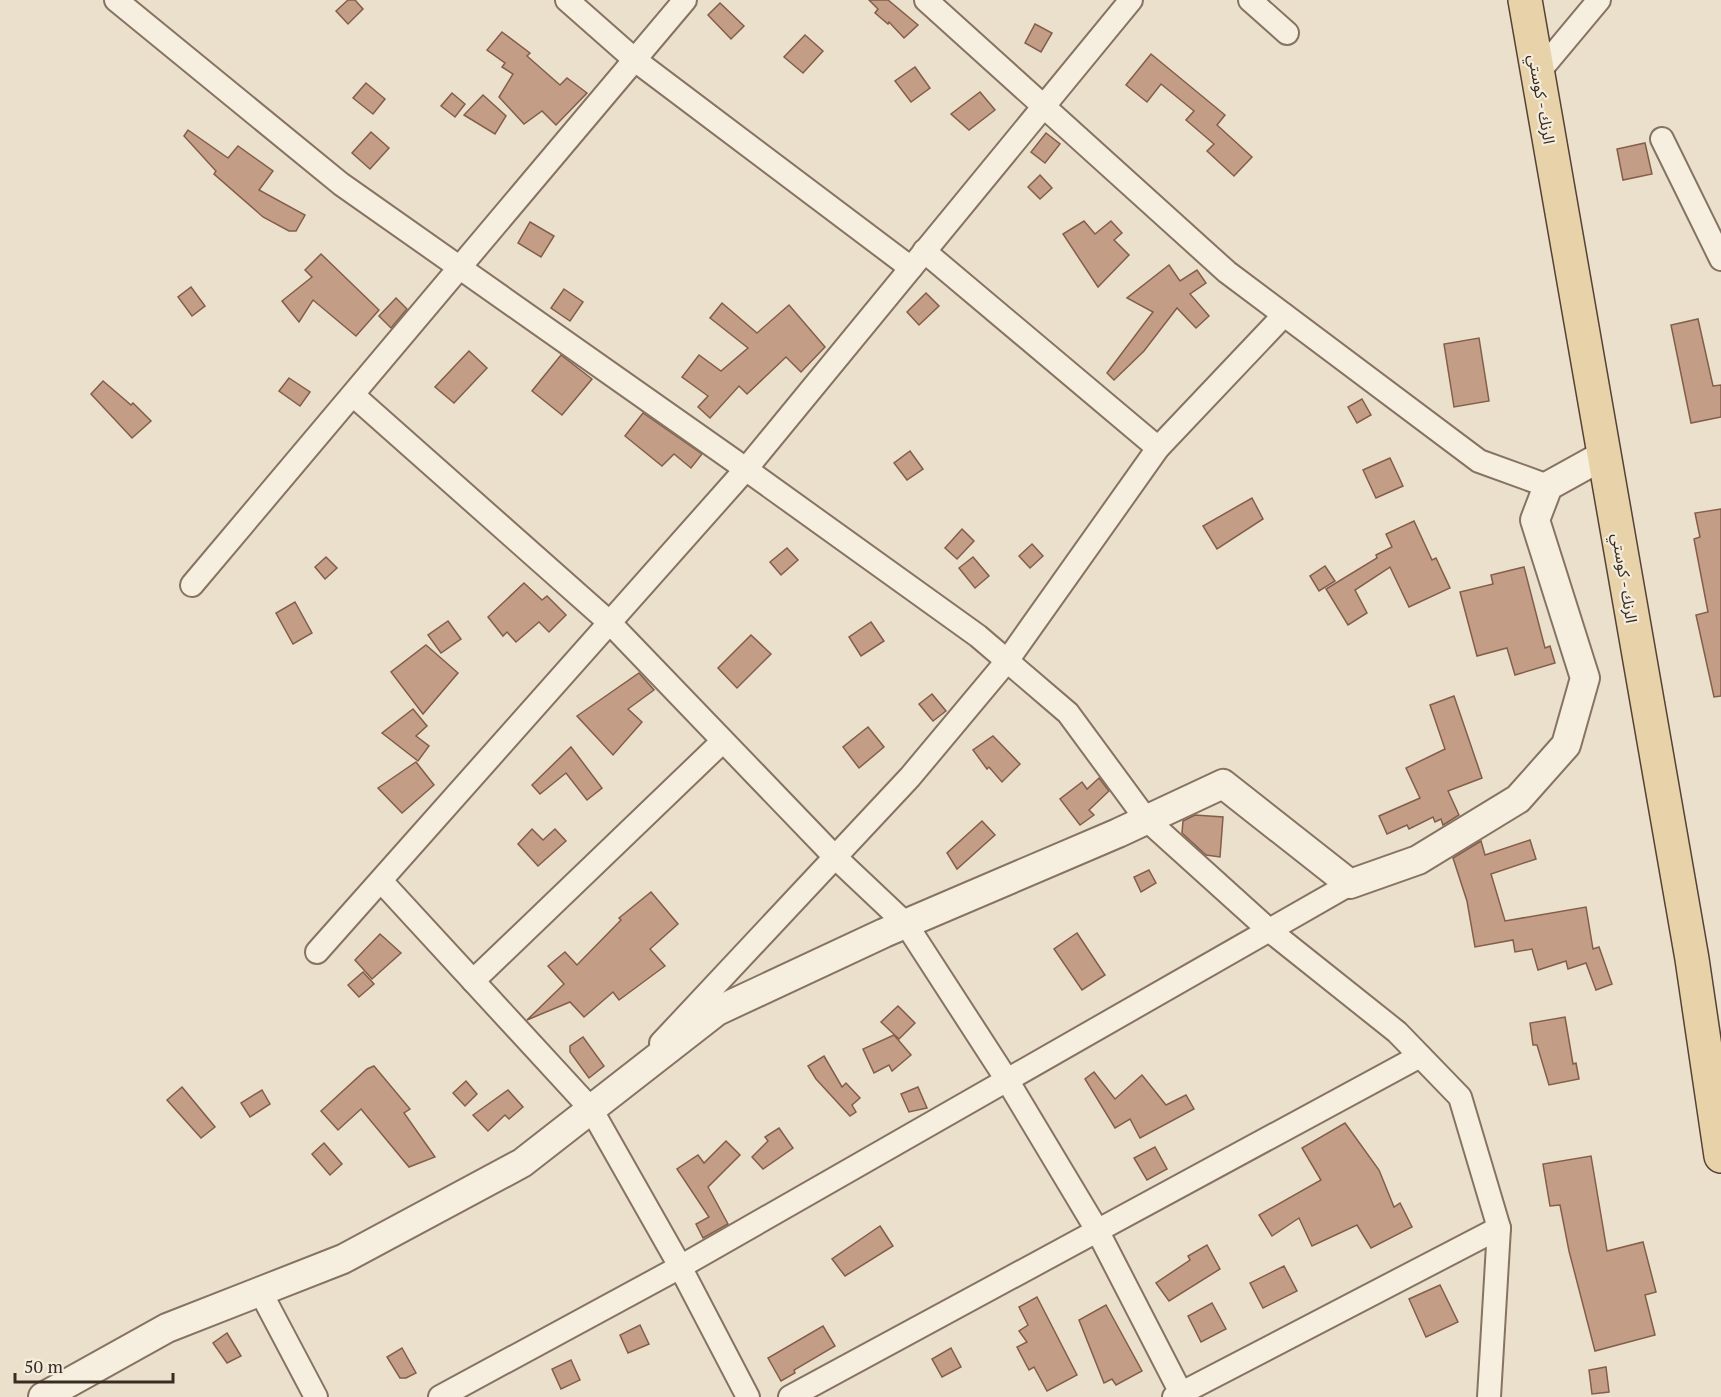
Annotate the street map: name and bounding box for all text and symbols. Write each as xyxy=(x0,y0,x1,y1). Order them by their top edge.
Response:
street label: الرنك - كوستي xyxy=(1522,52,1561,146)
street label: الرنك - كوستي xyxy=(1605,532,1643,625)
scale bar xyxy=(15,1346,172,1384)
text: 50 m xyxy=(24,1354,64,1378)

